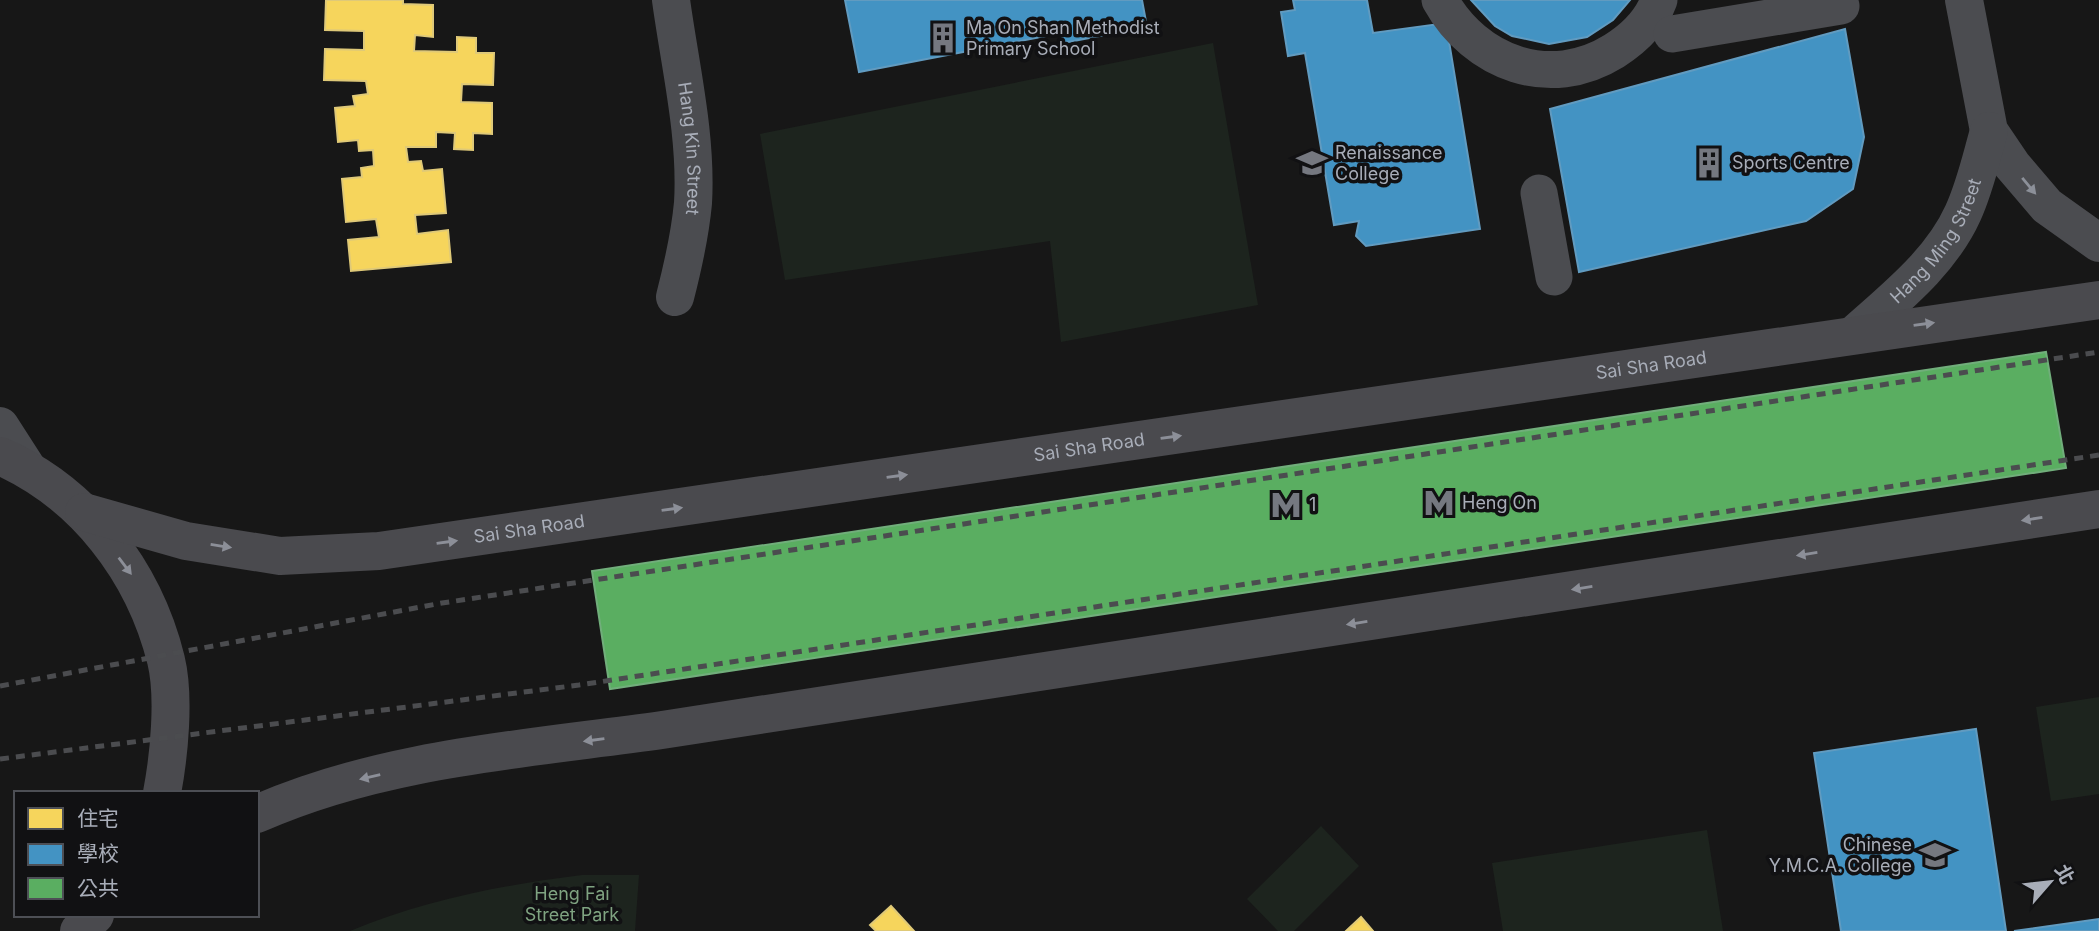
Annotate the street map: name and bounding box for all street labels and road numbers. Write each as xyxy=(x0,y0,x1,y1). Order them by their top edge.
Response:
street label: Hang Kin Street xyxy=(674,81,705,217)
street label: Hang Ming Street xyxy=(1886,176,1985,307)
street label: Sai Sha Road xyxy=(1594,346,1708,383)
street label: Sai Sha Road xyxy=(1032,428,1146,465)
street label: Sai Sha Road xyxy=(472,510,586,547)

